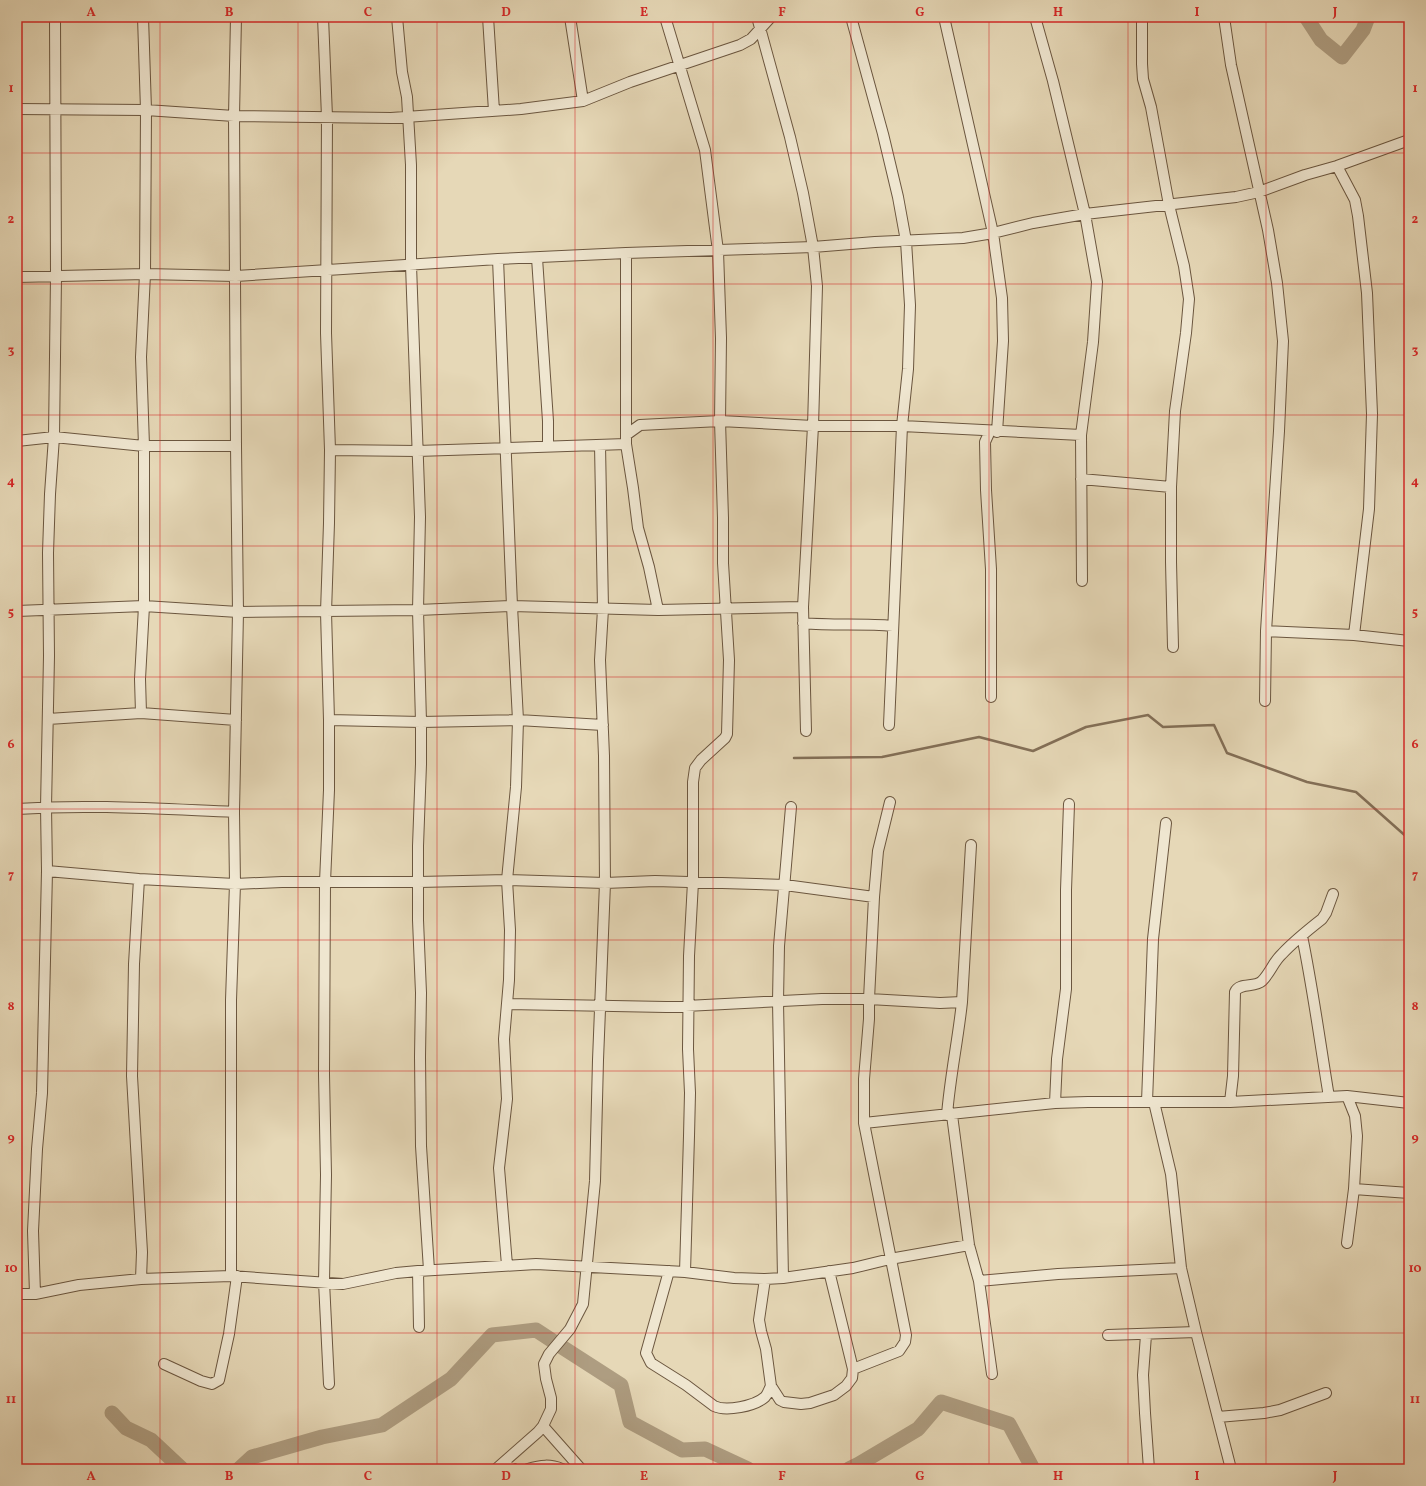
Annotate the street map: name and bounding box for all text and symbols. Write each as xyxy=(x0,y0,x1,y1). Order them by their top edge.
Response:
text: A xyxy=(86,4,96,22)
text: B xyxy=(225,4,234,22)
text: C xyxy=(364,4,372,22)
text: D xyxy=(501,4,511,22)
text: E xyxy=(640,4,648,22)
text: F xyxy=(778,4,786,22)
text: G xyxy=(915,4,925,22)
text: H xyxy=(1053,4,1063,22)
text: I xyxy=(1195,4,1200,22)
text: J xyxy=(1332,4,1338,22)
text: 1 xyxy=(8,80,14,98)
text: 1 xyxy=(1412,80,1418,98)
text: 2 xyxy=(8,211,15,229)
text: 2 xyxy=(1412,211,1419,229)
text: 3 xyxy=(8,342,15,360)
text: 3 xyxy=(1412,342,1419,360)
text: 4 xyxy=(7,473,15,491)
text: 4 xyxy=(1411,473,1419,491)
text: 5 xyxy=(8,604,14,622)
text: 5 xyxy=(1412,604,1418,622)
text: 6 xyxy=(7,736,15,754)
text: 6 xyxy=(1411,736,1419,754)
text: 7 xyxy=(8,867,14,885)
text: 7 xyxy=(1412,867,1418,885)
text: 8 xyxy=(7,998,15,1016)
text: 8 xyxy=(1411,998,1419,1016)
text: 9 xyxy=(7,1129,15,1147)
text: 9 xyxy=(1411,1129,1419,1147)
text: 10 xyxy=(4,1260,18,1278)
text: 10 xyxy=(1408,1260,1422,1278)
text: 11 xyxy=(6,1391,16,1409)
text: 11 xyxy=(1410,1391,1420,1409)
text: A xyxy=(86,1468,96,1486)
text: B xyxy=(225,1468,234,1486)
text: C xyxy=(364,1468,372,1486)
text: D xyxy=(501,1468,511,1486)
text: E xyxy=(640,1468,648,1486)
text: F xyxy=(778,1468,786,1486)
text: G xyxy=(915,1468,925,1486)
text: H xyxy=(1053,1468,1063,1486)
text: I xyxy=(1195,1468,1200,1486)
text: J xyxy=(1332,1468,1338,1486)

